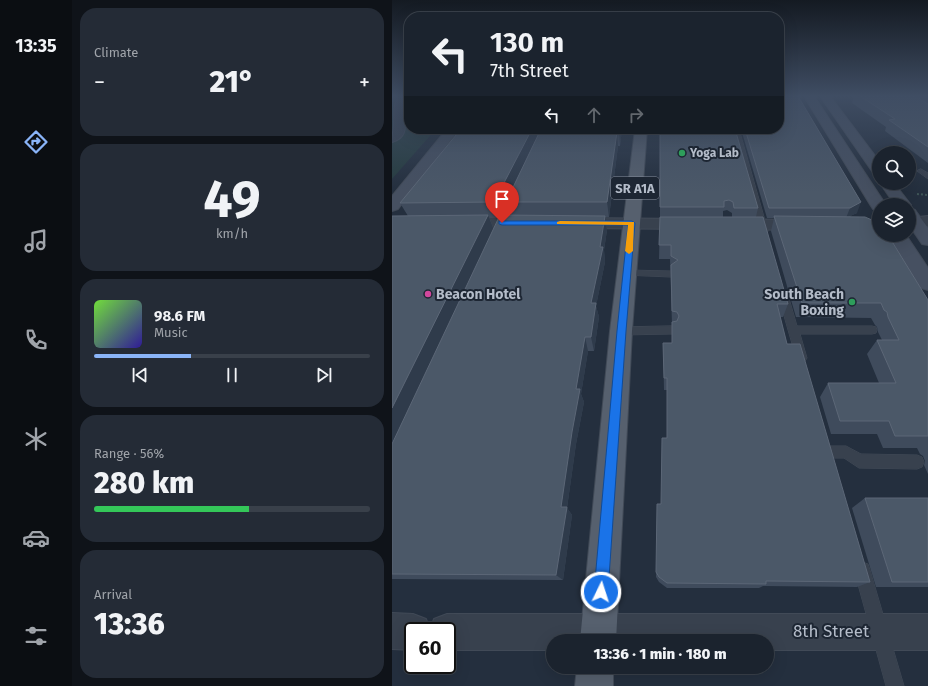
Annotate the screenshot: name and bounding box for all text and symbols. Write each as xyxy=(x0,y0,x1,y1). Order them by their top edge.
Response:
text: 130 m xyxy=(490,26,564,59)
icon: left xyxy=(424,28,476,80)
text: 13:35 xyxy=(15,35,57,57)
text: Climate xyxy=(94,45,138,60)
text: 7th Street xyxy=(490,60,569,82)
text: 21° xyxy=(210,64,254,100)
text: − xyxy=(94,69,105,96)
text: + xyxy=(359,69,370,96)
icon: left xyxy=(541,104,563,126)
icon: ahead xyxy=(583,104,605,126)
icon: right xyxy=(625,104,647,126)
icon: directions xyxy=(22,128,50,156)
place label: Yoga Lab xyxy=(689,146,739,160)
map controls xyxy=(872,146,916,242)
button: search xyxy=(872,146,916,190)
marker: Yoga Lab xyxy=(677,148,687,158)
text: 49 xyxy=(203,168,261,231)
road number: SR A1A xyxy=(611,177,659,199)
pin xyxy=(485,182,519,223)
icon: arrive xyxy=(491,188,513,210)
button: layers xyxy=(872,198,916,242)
text: km/h xyxy=(216,226,248,241)
icon: music xyxy=(22,227,50,255)
place label: Beacon Hotel xyxy=(436,286,521,303)
place label: South Beach Boxing xyxy=(764,286,844,319)
marker: Beacon Hotel xyxy=(423,289,433,299)
marker: South Beach Boxing xyxy=(847,297,857,307)
text: 98.6 FM xyxy=(154,307,205,325)
text: Music xyxy=(154,325,188,340)
icon: phone xyxy=(22,326,50,354)
icon: previous xyxy=(129,364,151,386)
icon: pause xyxy=(221,364,243,386)
icon: next xyxy=(313,364,335,386)
icon: climate xyxy=(22,425,50,453)
text: Range · 56% xyxy=(94,446,164,461)
text: 280 km xyxy=(94,465,194,501)
icon: car xyxy=(22,524,50,552)
position arrow xyxy=(580,571,622,613)
text: Arrival xyxy=(94,587,132,602)
text: 13:36 xyxy=(94,606,165,642)
street label: 8th Street xyxy=(793,621,870,642)
icon: filters xyxy=(22,622,50,650)
speed limit sign: 60 xyxy=(404,622,456,674)
text: 13:36 · 1 min · 180 m xyxy=(593,645,727,663)

